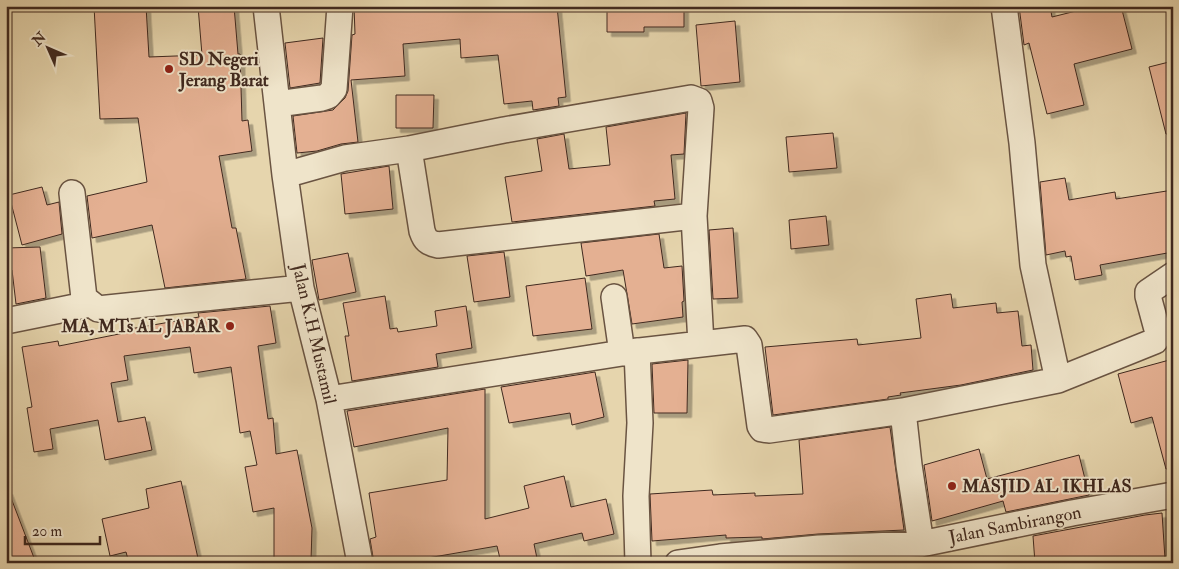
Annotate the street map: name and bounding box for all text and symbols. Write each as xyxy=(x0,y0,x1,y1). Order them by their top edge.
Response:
north arrow xyxy=(22,22,72,72)
text: N xyxy=(28,28,50,50)
place label: SD Negeri Jerang Barat xyxy=(178,48,269,92)
marker: SD Negeri Jerang Barat xyxy=(163,63,175,75)
street label: Jalan K.H Mustamil xyxy=(286,260,341,407)
place label: MA, MTs AL JABAR xyxy=(60,315,221,338)
marker: MA, MTs AL JABAR xyxy=(224,320,236,332)
place label: MASJID AL IKHLAS xyxy=(961,475,1132,498)
marker: MASJID AL IKHLAS xyxy=(946,480,958,492)
street label: Jalan Sambirangon xyxy=(946,501,1083,549)
scale bar xyxy=(25,514,100,546)
text: 20 m xyxy=(32,522,62,541)

